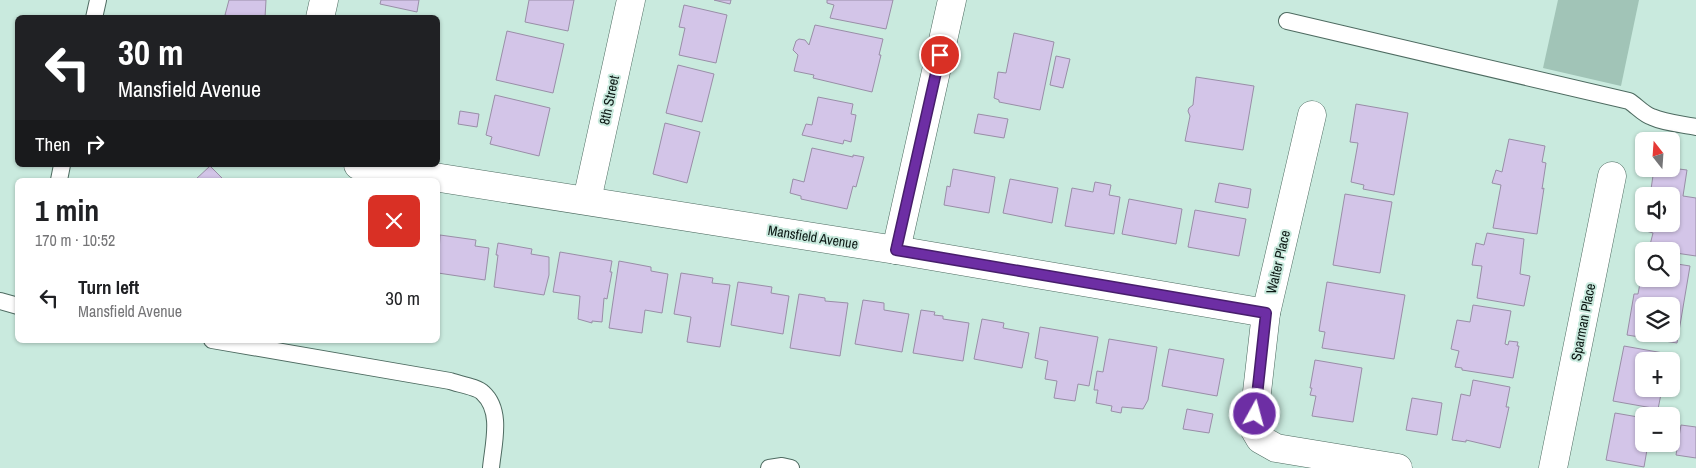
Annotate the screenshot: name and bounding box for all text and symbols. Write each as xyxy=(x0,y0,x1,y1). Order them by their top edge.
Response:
text: 30 m xyxy=(118,29,183,76)
pin xyxy=(919,34,961,76)
icon: left xyxy=(35,35,100,100)
icon: arrive xyxy=(926,41,954,69)
text: Mansfield Avenue xyxy=(118,74,261,104)
street label: 8th Street xyxy=(595,74,623,126)
icon: right xyxy=(81,130,109,158)
text: Then xyxy=(35,131,71,157)
north arrow xyxy=(1635,132,1680,178)
map controls xyxy=(1635,132,1680,452)
button: sound xyxy=(1635,187,1680,232)
text: 1 min xyxy=(35,190,99,230)
button: close xyxy=(368,195,420,247)
street label: Mansfield Avenue xyxy=(767,221,859,253)
street label: Walter Place xyxy=(1262,228,1294,296)
text: 170 m · 10:52 xyxy=(35,229,115,251)
button: search xyxy=(1635,242,1680,287)
text: Turn left xyxy=(78,274,139,300)
street label: Sparman Place xyxy=(1567,282,1599,362)
icon: left xyxy=(35,284,63,312)
text: 30 m xyxy=(385,285,420,311)
button: layers xyxy=(1635,297,1680,342)
text: Mansfield Avenue xyxy=(78,300,182,322)
button: + xyxy=(1635,352,1680,397)
position arrow xyxy=(1228,387,1280,439)
button: − xyxy=(1635,407,1680,452)

